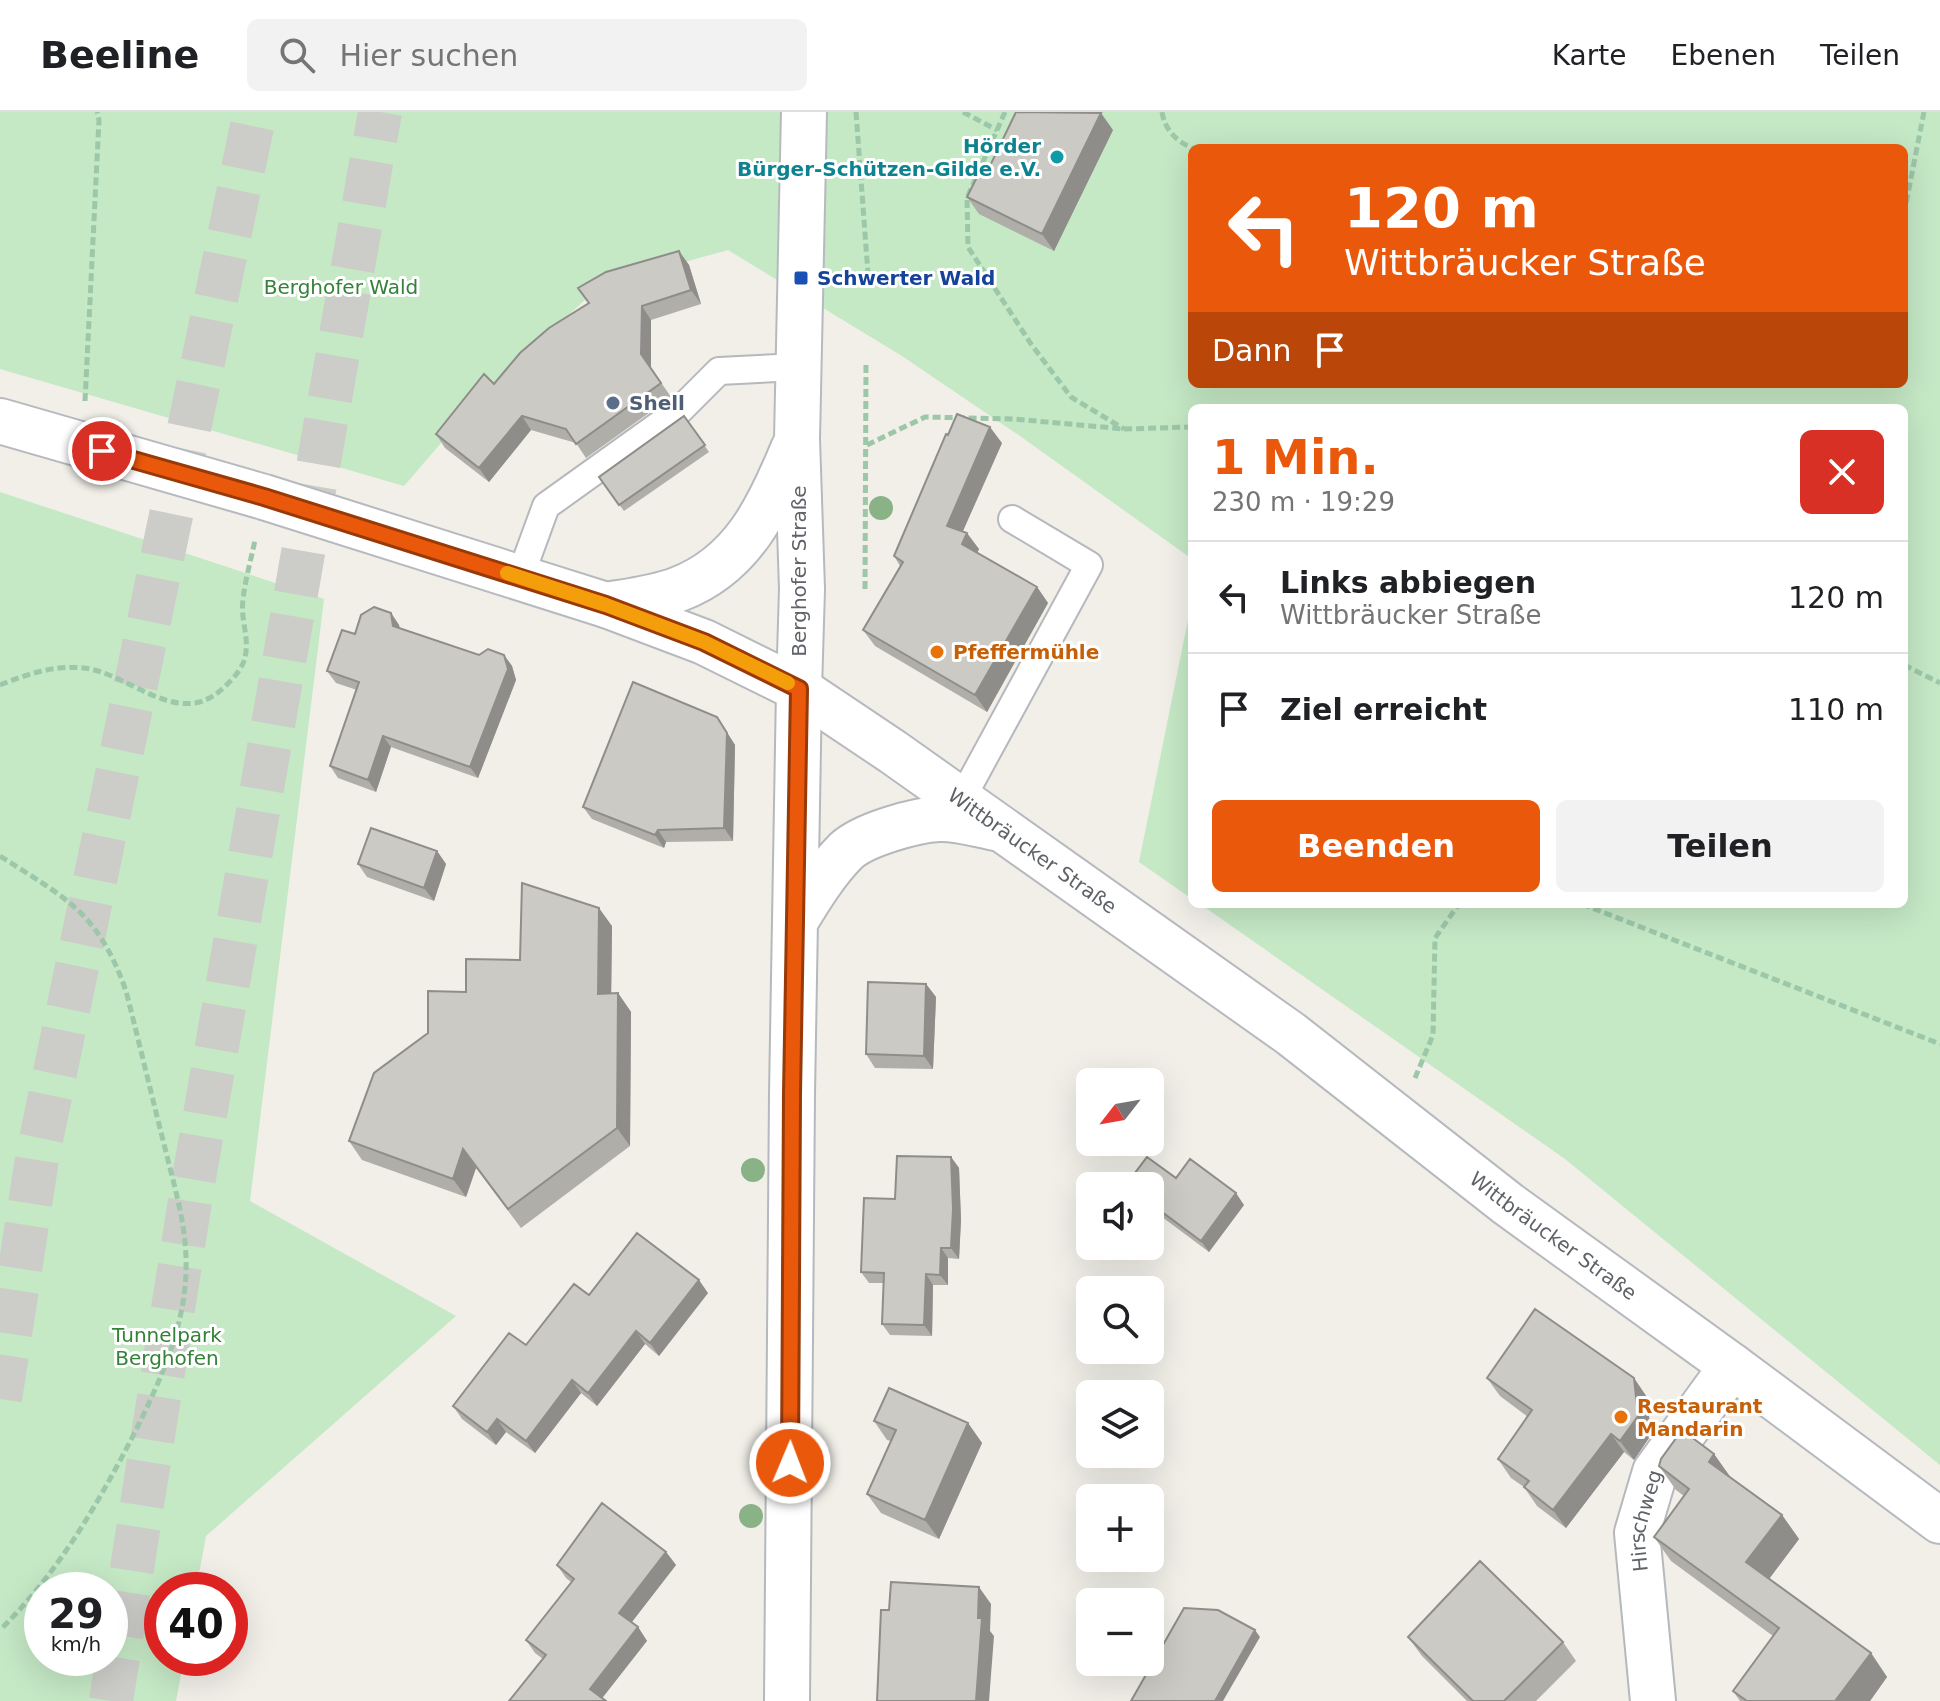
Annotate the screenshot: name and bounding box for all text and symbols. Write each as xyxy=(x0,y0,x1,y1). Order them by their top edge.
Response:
search box xyxy=(247,19,807,91)
text: Beeline xyxy=(40,33,199,77)
icon: search xyxy=(275,33,319,77)
text: Hier suchen xyxy=(339,38,518,73)
text: Karte xyxy=(1552,39,1626,72)
text: Ebenen xyxy=(1670,39,1776,72)
text: Teilen xyxy=(1820,39,1900,72)
place label: Hörder Bürger-Schützen-Gilde e.V. xyxy=(737,134,1041,181)
marker: Hörder Bürger-Schützen-Gilde e.V. xyxy=(1048,148,1066,166)
text: 120 m xyxy=(1344,175,1539,240)
icon: left xyxy=(1212,176,1316,280)
text: Wittbräucker Straße xyxy=(1344,242,1706,283)
place label: Schwerter Wald xyxy=(817,266,995,290)
marker: Schwerter Wald xyxy=(792,269,810,287)
park label: Berghofer Wald xyxy=(264,275,418,299)
icon: arrive xyxy=(1308,328,1352,372)
text: Dann xyxy=(1212,333,1292,368)
place label: Shell xyxy=(629,391,685,415)
marker: Shell xyxy=(604,394,622,412)
pin xyxy=(68,417,136,485)
icon: arrive xyxy=(80,429,124,473)
text: 1 Min. xyxy=(1212,429,1379,485)
button: close xyxy=(1800,430,1884,514)
street label: Berghofer Straße xyxy=(787,485,811,657)
text: 230 m · 19:29 xyxy=(1212,487,1395,517)
text: Links abbiegen xyxy=(1280,565,1536,600)
icon: left xyxy=(1212,575,1256,619)
text: 120 m xyxy=(1788,580,1884,615)
text: Wittbräucker Straße xyxy=(1280,600,1541,630)
place label: Pfeffermühle xyxy=(953,640,1099,664)
marker: Pfeffermühle xyxy=(928,643,946,661)
icon: arrive xyxy=(1212,687,1256,731)
text: Ziel erreicht xyxy=(1280,692,1487,727)
text: 110 m xyxy=(1788,692,1884,727)
street label: Wittbräucker Straße xyxy=(943,783,1121,919)
button: Beenden xyxy=(1212,800,1540,892)
button: Teilen xyxy=(1556,800,1884,892)
north arrow xyxy=(1076,1068,1164,1156)
map controls xyxy=(1076,1068,1164,1676)
street label: Wittbräucker Straße xyxy=(1465,1167,1641,1305)
button: sound xyxy=(1076,1172,1164,1260)
button: search xyxy=(1076,1276,1164,1364)
park label: Tunnelpark Berghofen xyxy=(111,1323,222,1370)
button: layers xyxy=(1076,1380,1164,1468)
place label: Restaurant Mandarin xyxy=(1637,1394,1763,1441)
marker: Restaurant Mandarin xyxy=(1612,1408,1630,1426)
position arrow xyxy=(748,1421,832,1505)
street label: Hirschweg xyxy=(1625,1467,1667,1573)
button: + xyxy=(1076,1484,1164,1572)
speed limit sign: 40 xyxy=(144,1572,248,1676)
button: − xyxy=(1076,1588,1164,1676)
text: 29 xyxy=(48,1591,104,1637)
text: km/h xyxy=(51,1632,101,1656)

